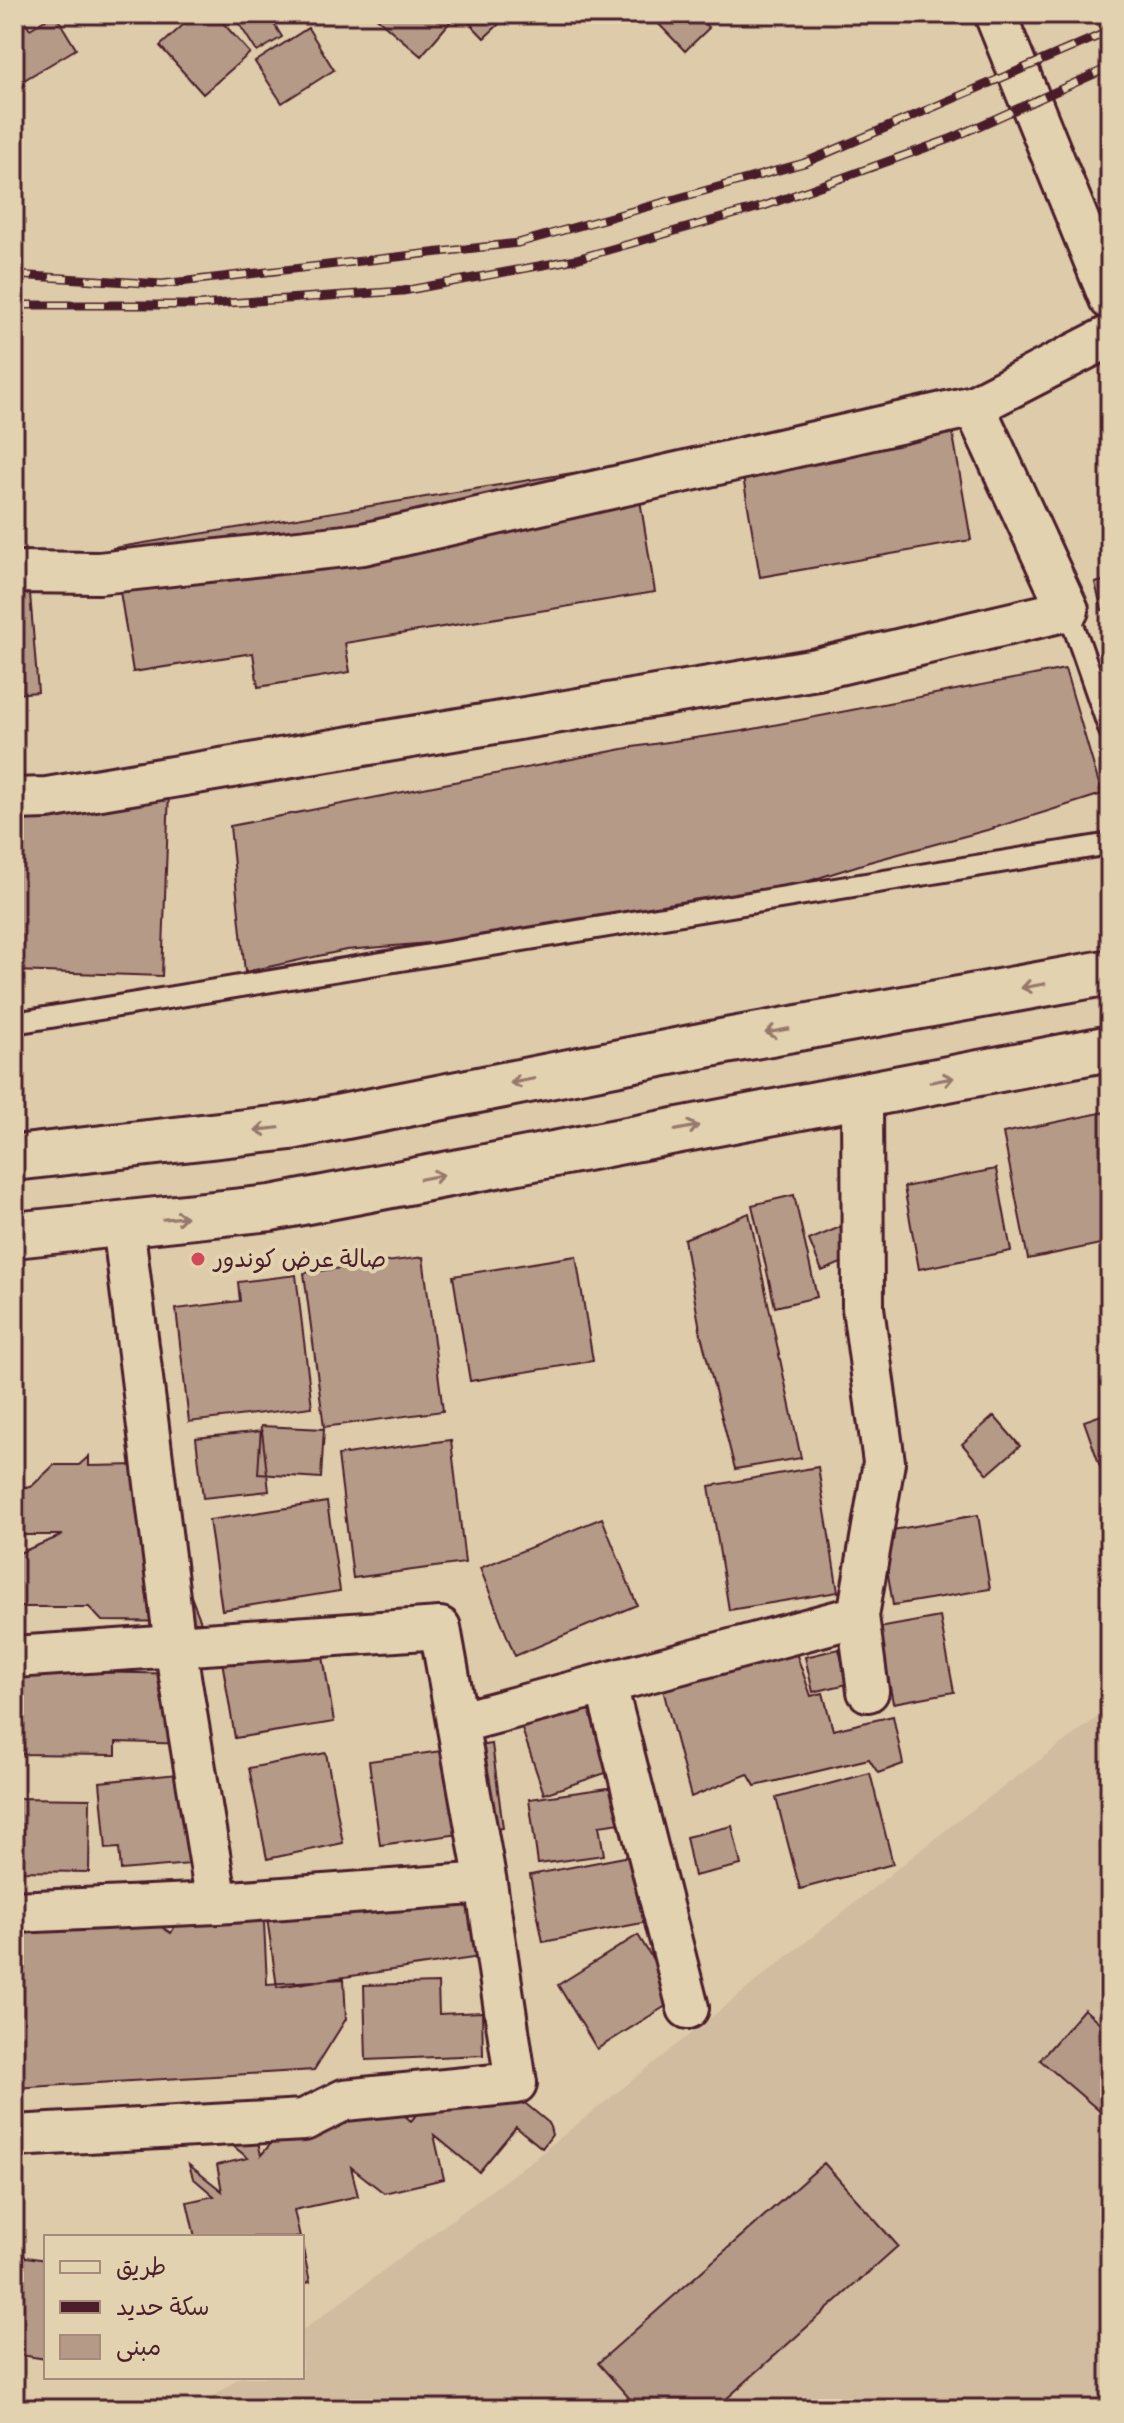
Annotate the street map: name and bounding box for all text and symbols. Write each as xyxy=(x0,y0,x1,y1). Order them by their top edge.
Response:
one-way arrow xyxy=(1021,979,1046,994)
one-way arrow xyxy=(765,1025,790,1040)
one-way arrow xyxy=(929,1071,955,1086)
one-way arrow xyxy=(510,1074,535,1089)
one-way arrow xyxy=(674,1120,699,1135)
one-way arrow xyxy=(254,1122,281,1137)
one-way arrow xyxy=(418,1169,444,1184)
one-way arrow xyxy=(161,1211,188,1226)
place label: صالة عرض كوندور xyxy=(212,1248,386,1277)
marker: صالة عرض كوندور xyxy=(189,1250,207,1268)
legend xyxy=(44,2235,304,2379)
text: طريق xyxy=(116,2256,166,2285)
text: سكة حديد xyxy=(116,2296,210,2325)
text: مبنى xyxy=(116,2336,161,2365)

